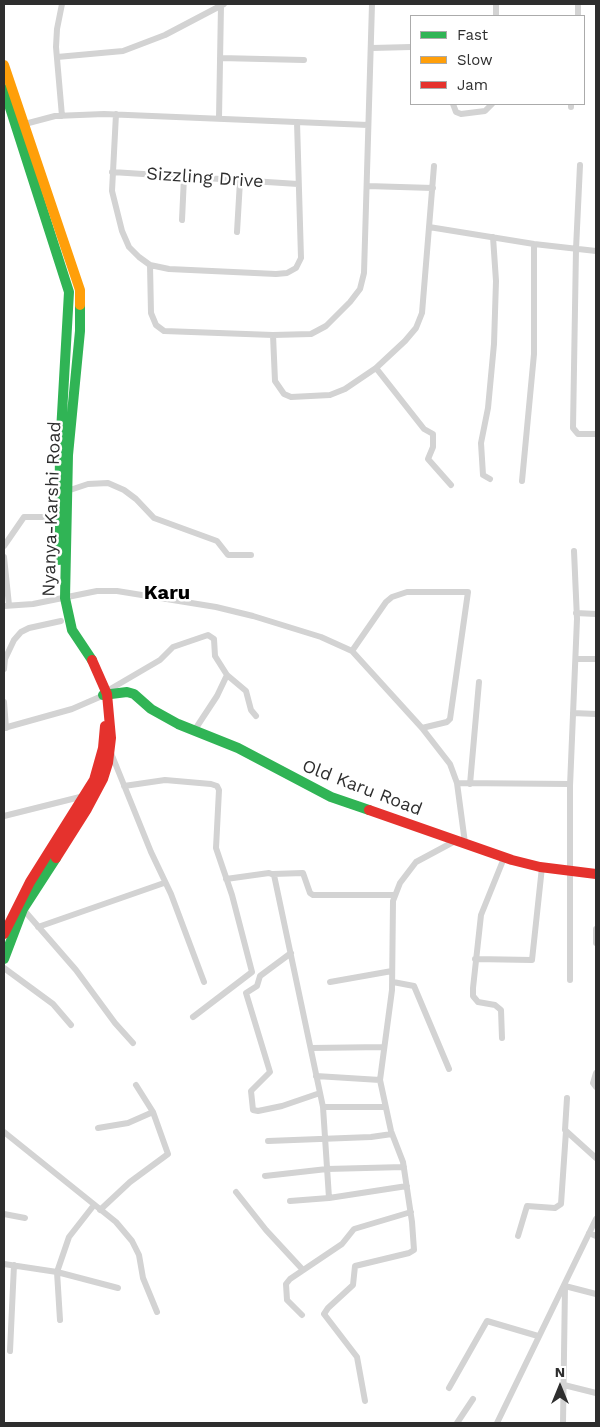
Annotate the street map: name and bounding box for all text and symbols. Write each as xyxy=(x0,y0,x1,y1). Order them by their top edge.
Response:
legend xyxy=(410,15,585,105)
text: Fast xyxy=(457,26,488,44)
text: Slow xyxy=(457,51,493,69)
text: Jam xyxy=(457,76,488,94)
street label: Sizzling Drive xyxy=(146,163,264,193)
street label: Nyanya-Karshi Road xyxy=(38,421,66,597)
district label: Karu xyxy=(144,581,190,605)
street label: Old Karu Road xyxy=(299,755,425,821)
north arrow xyxy=(535,1362,585,1412)
text: N xyxy=(555,1364,565,1380)

